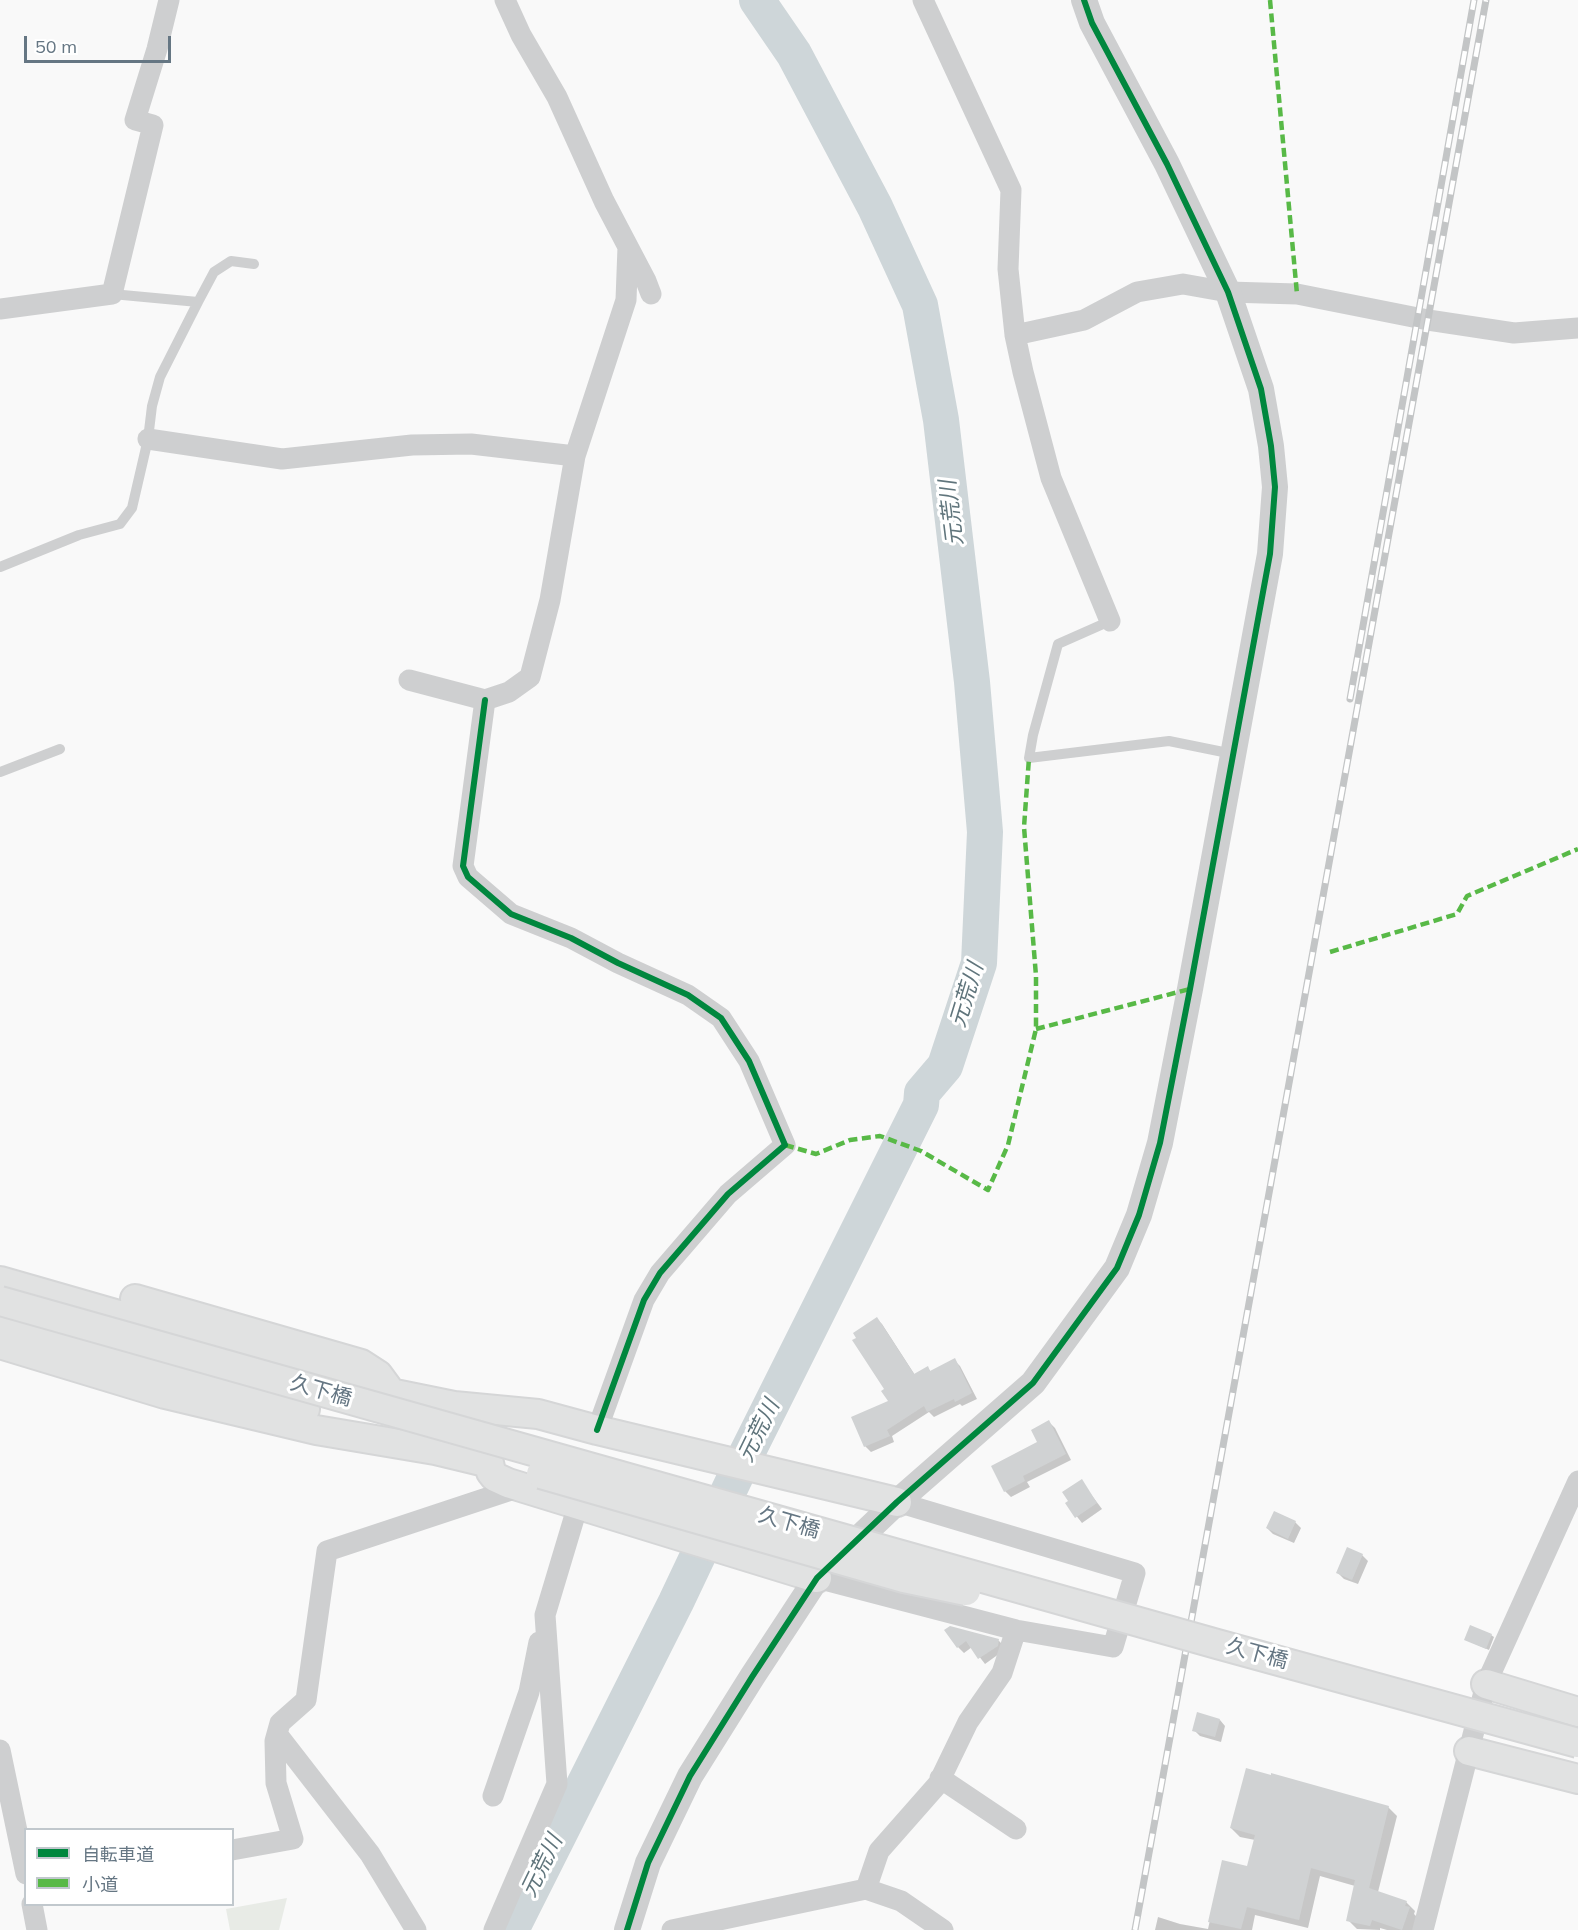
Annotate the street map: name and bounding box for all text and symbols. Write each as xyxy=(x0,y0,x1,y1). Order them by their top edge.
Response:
scale bar xyxy=(27,24,174,62)
text: 50 m xyxy=(35,35,77,58)
water label: 元荒川 xyxy=(935,479,969,547)
water label: 元荒川 xyxy=(945,960,989,1030)
street label: 久下橋 xyxy=(287,1370,355,1412)
water label: 元荒川 xyxy=(733,1396,785,1466)
street label: 久下橋 xyxy=(755,1502,823,1544)
street label: 久下橋 xyxy=(1223,1634,1291,1674)
legend xyxy=(24,1828,234,1906)
water label: 元荒川 xyxy=(516,1831,568,1901)
text: 自転車道 xyxy=(82,1843,154,1866)
text: 小道 xyxy=(82,1873,118,1896)

